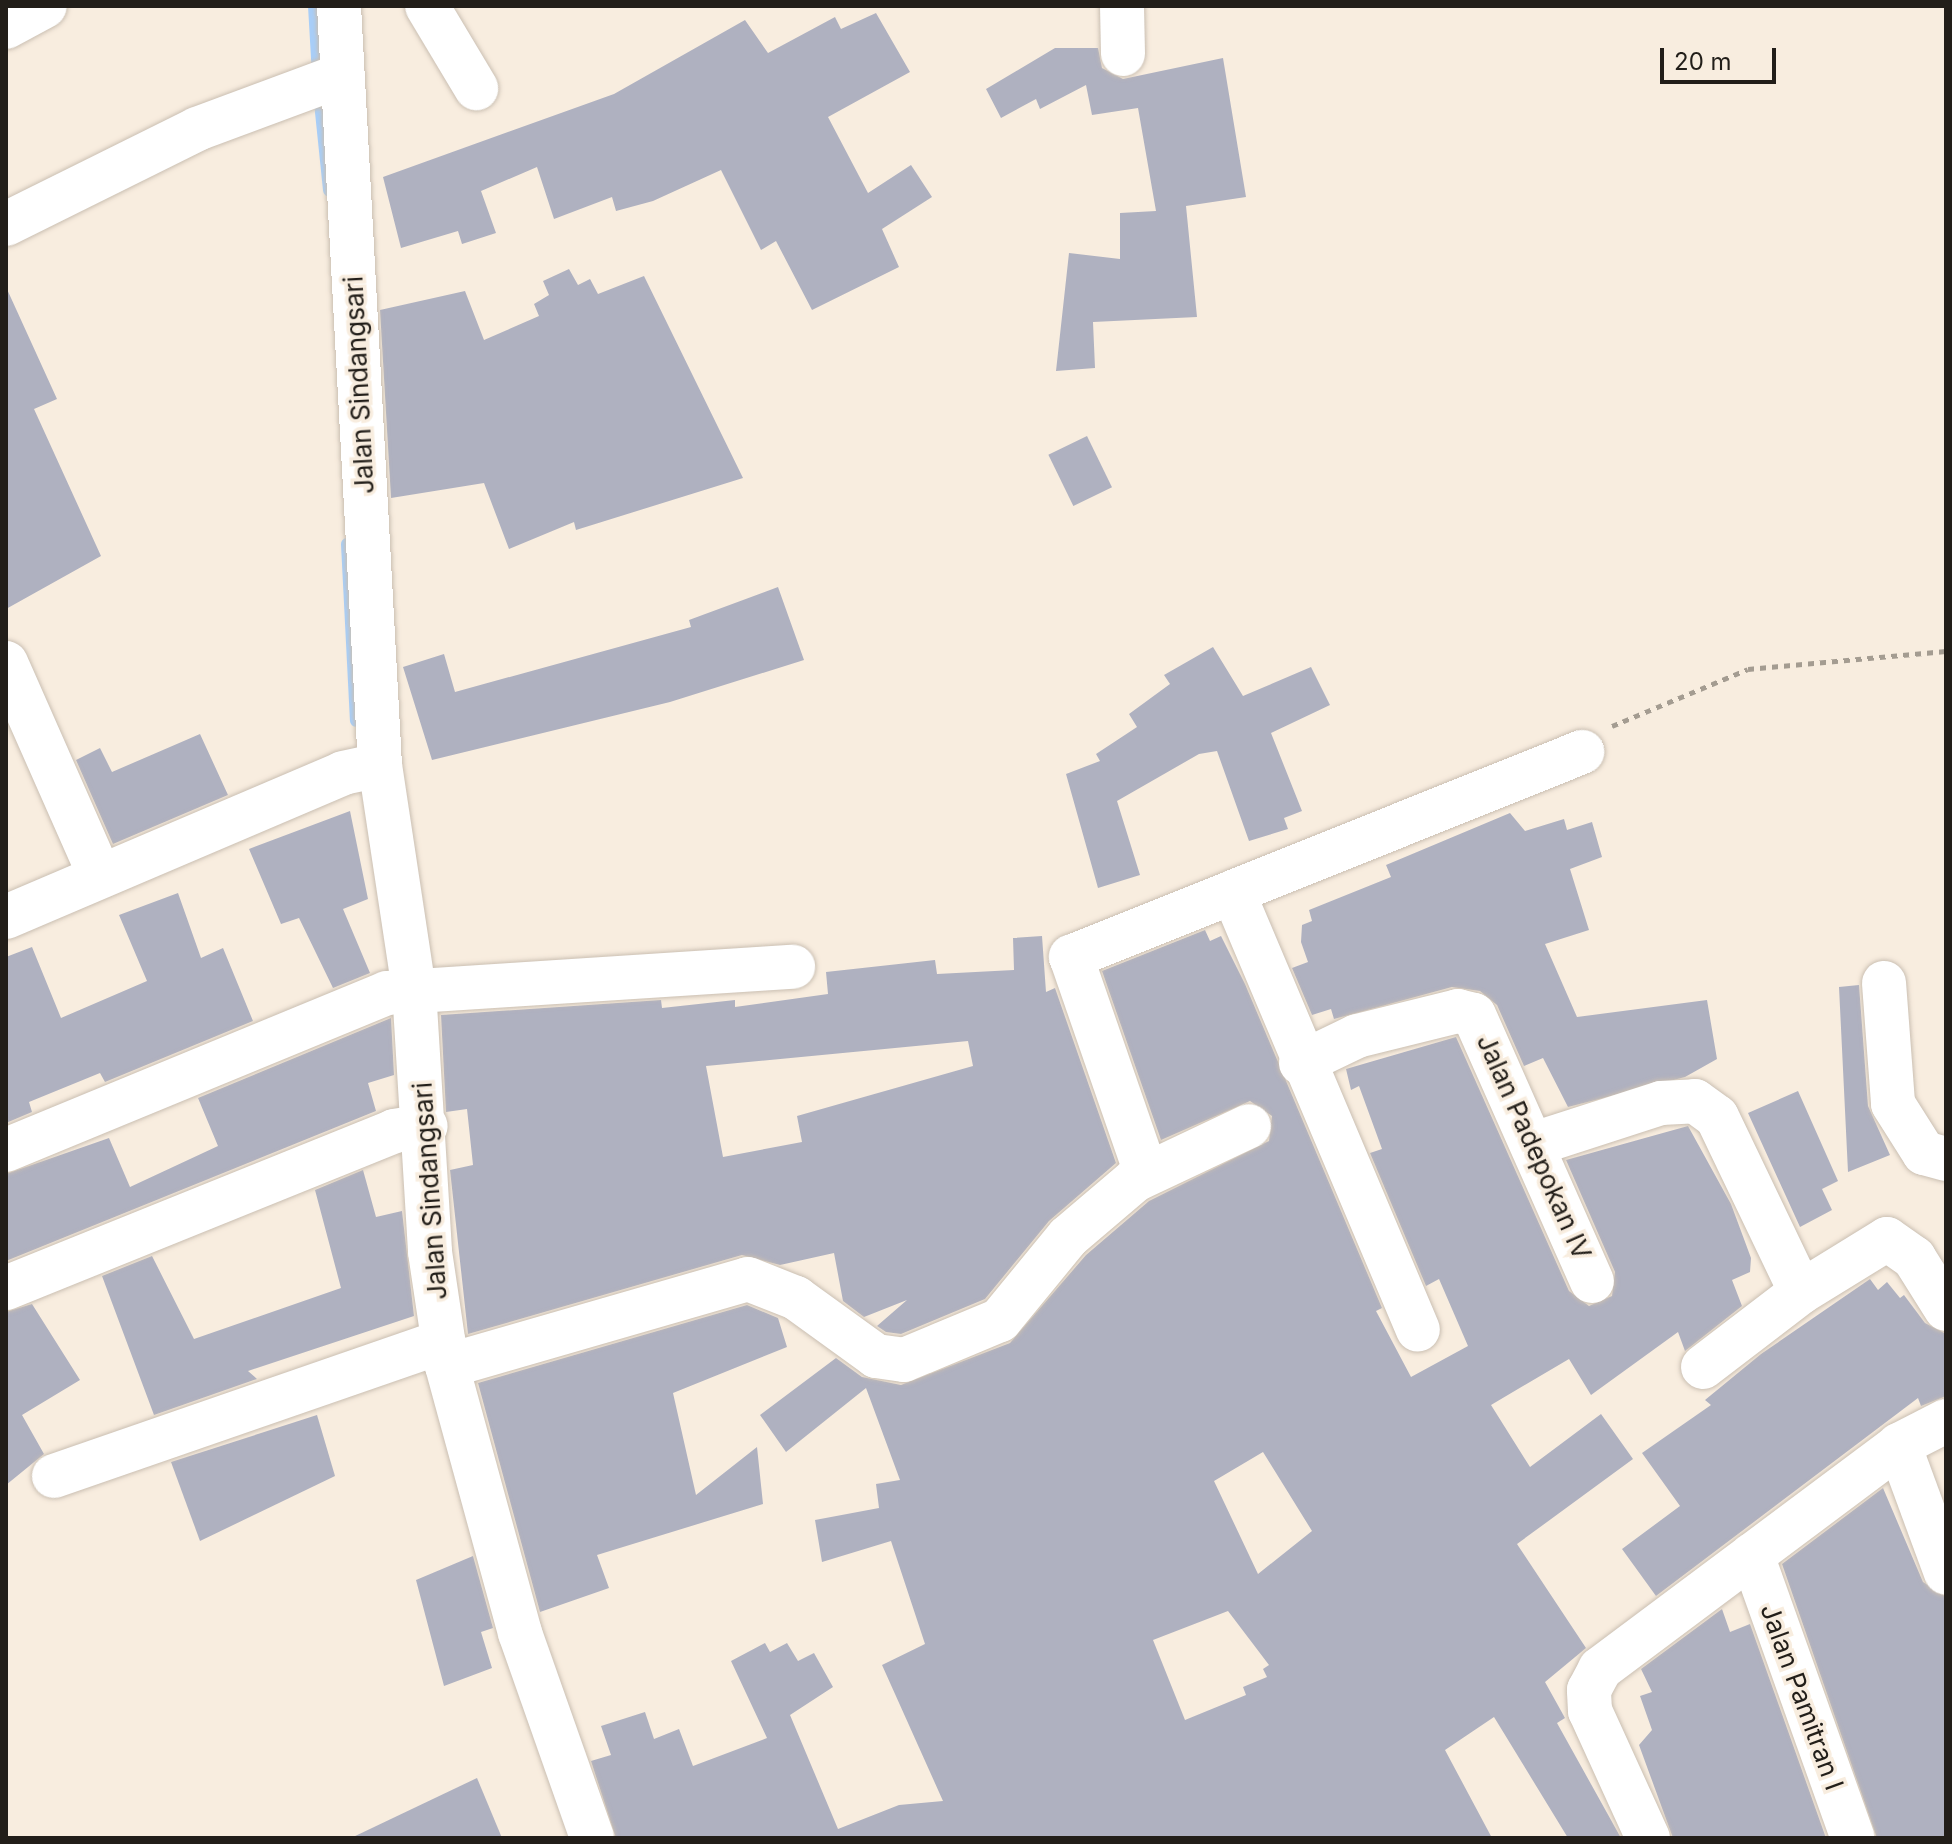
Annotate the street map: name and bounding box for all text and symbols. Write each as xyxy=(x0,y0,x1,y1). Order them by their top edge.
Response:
scale bar xyxy=(1664,32,1780,82)
text: 20 m xyxy=(1674,47,1732,76)
street label: Jalan Sindangsari xyxy=(338,275,380,495)
street label: Jalan Padepokan IV xyxy=(1470,1030,1598,1264)
street label: Jalan Sindangsari xyxy=(407,1081,453,1301)
street label: Jalan Pamitran I xyxy=(1754,1600,1850,1794)

